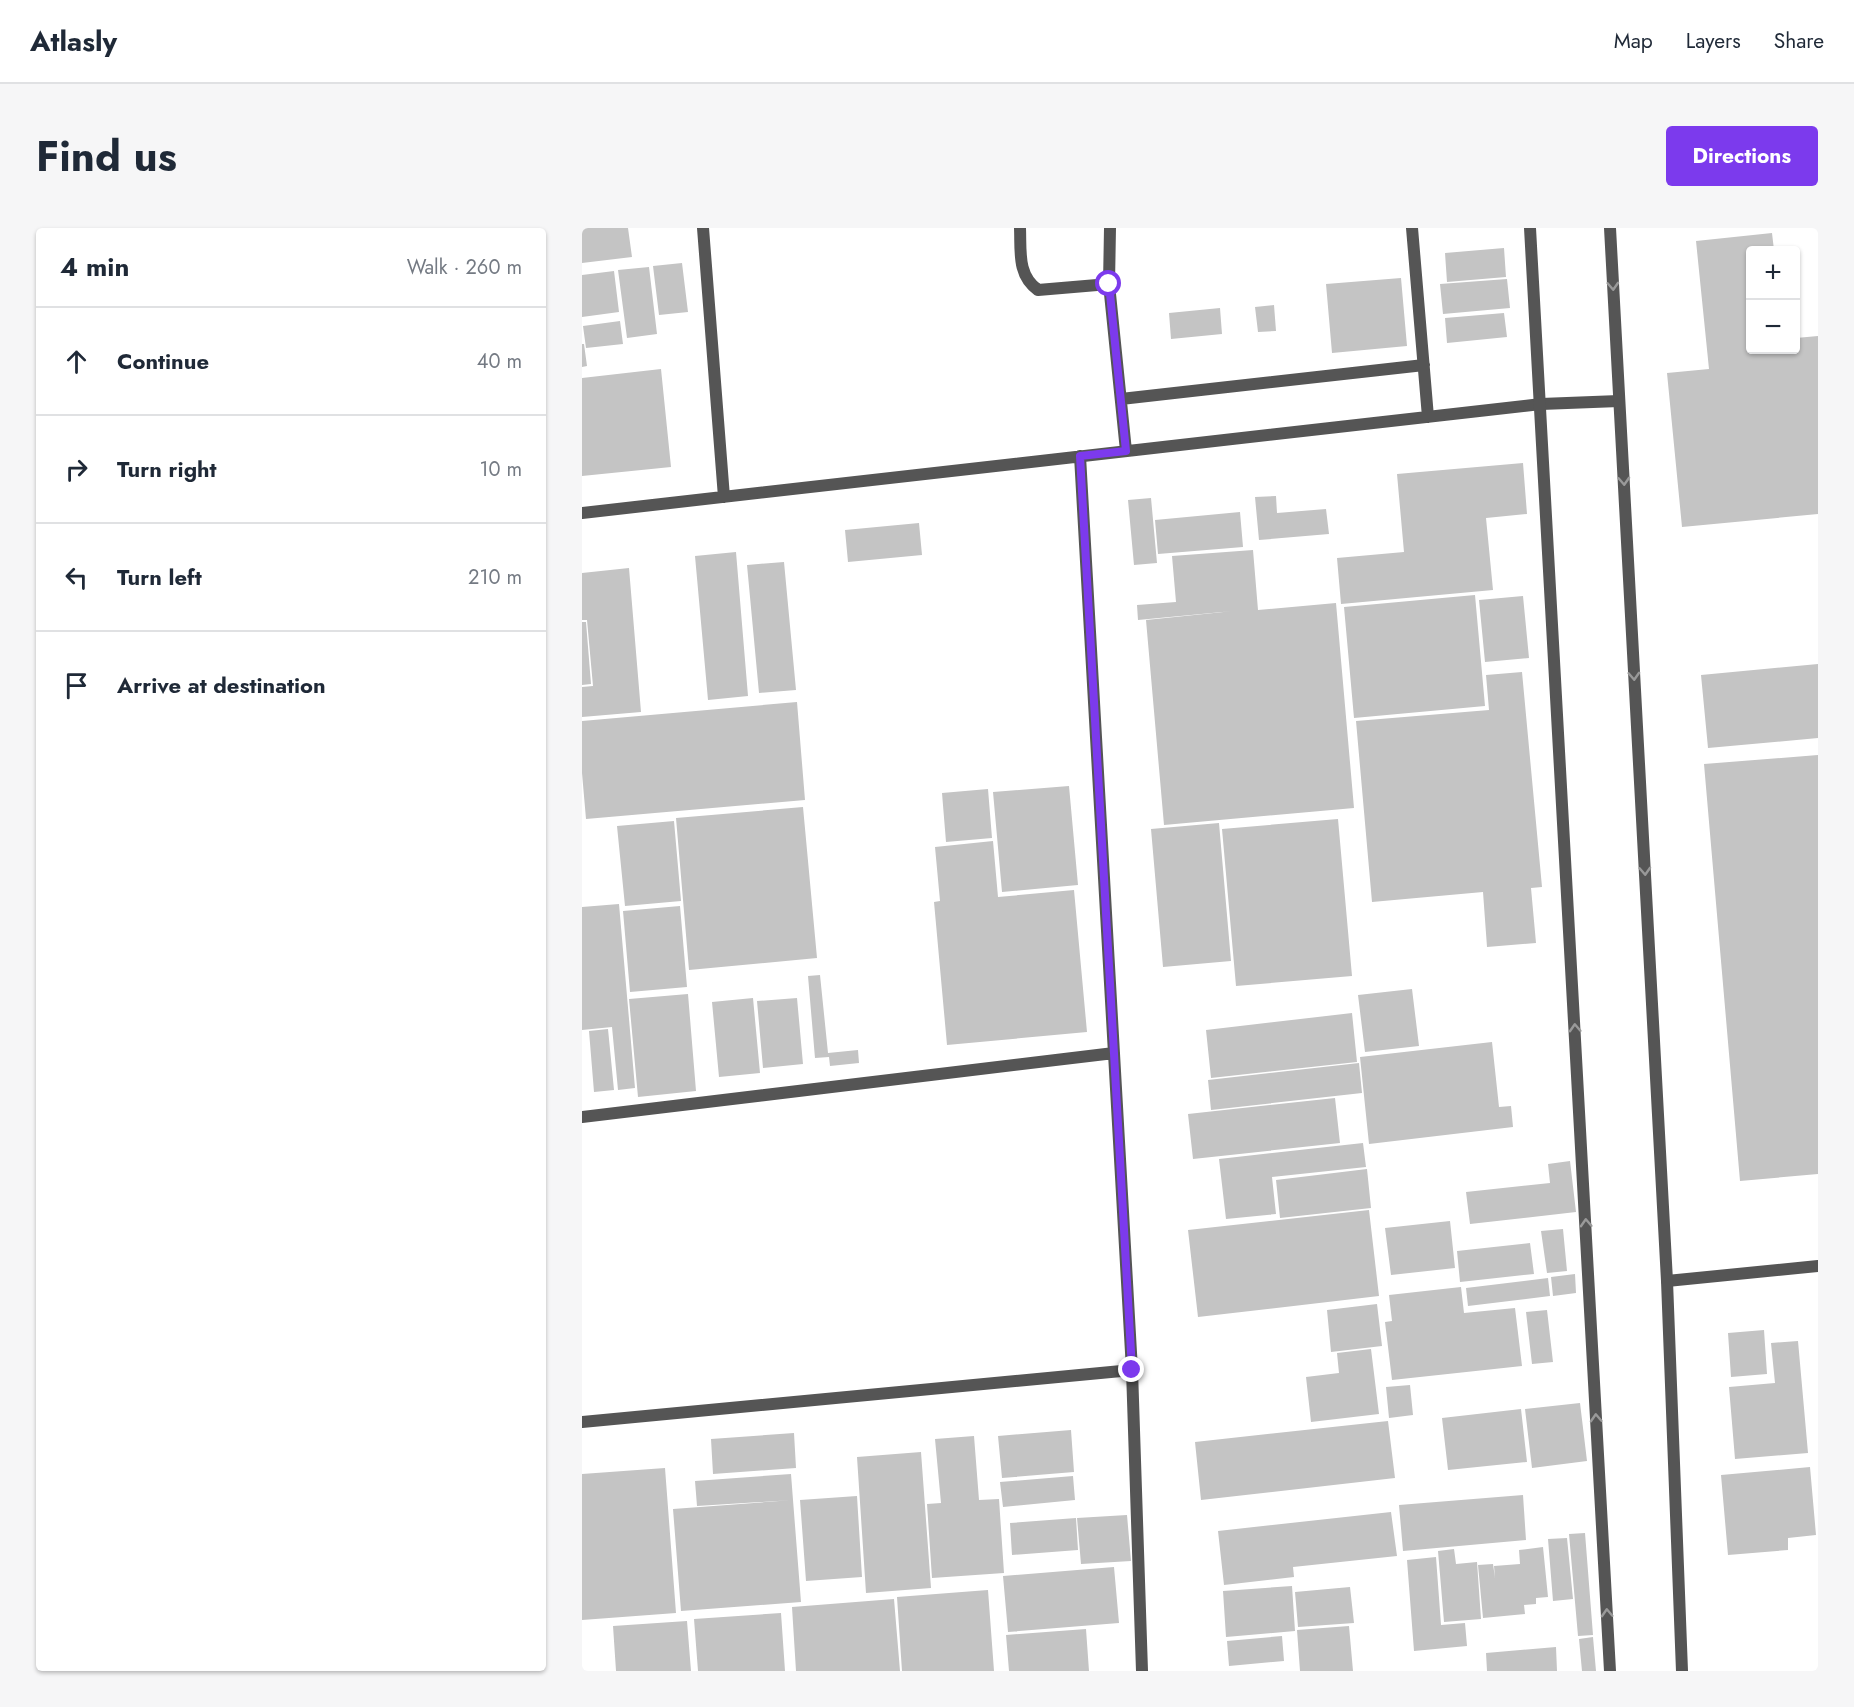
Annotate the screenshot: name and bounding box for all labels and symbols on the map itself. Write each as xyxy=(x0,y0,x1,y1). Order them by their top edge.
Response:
route start xyxy=(1095,270,1121,296)
one-way arrow xyxy=(1607,282,1620,291)
one-way arrow xyxy=(1617,477,1630,486)
one-way arrow xyxy=(1628,671,1641,680)
one-way arrow xyxy=(1638,866,1651,875)
one-way arrow xyxy=(1569,1024,1582,1033)
one-way arrow xyxy=(1579,1219,1592,1228)
route end xyxy=(1118,1356,1144,1382)
one-way arrow xyxy=(1590,1413,1603,1422)
one-way arrow xyxy=(1601,1608,1614,1617)

